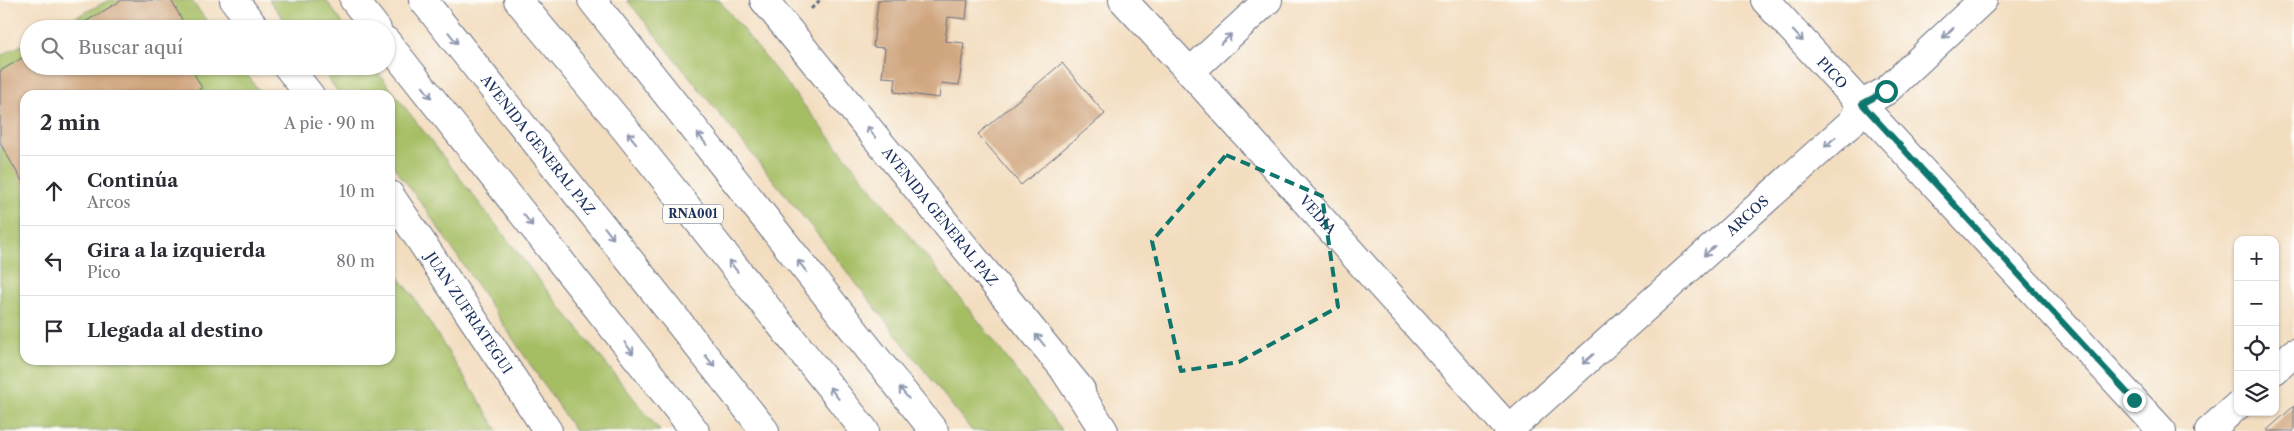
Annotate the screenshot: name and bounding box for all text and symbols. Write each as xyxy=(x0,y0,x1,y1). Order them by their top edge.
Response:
search box xyxy=(20,20,395,75)
one-way arrow xyxy=(1941,27,1954,39)
one-way arrow xyxy=(1792,29,1804,42)
one-way arrow xyxy=(448,31,459,44)
one-way arrow xyxy=(1219,33,1232,45)
icon: search xyxy=(38,34,66,62)
text: Buscar aquí xyxy=(78,36,183,59)
street label: PICO xyxy=(1813,53,1851,92)
street label: AVENIDA GENERAL PAZ xyxy=(476,70,599,219)
route start xyxy=(1875,80,1898,103)
one-way arrow xyxy=(422,86,433,99)
text: 2 min xyxy=(40,110,100,135)
text: A pie · 90 m xyxy=(284,113,375,133)
one-way arrow xyxy=(866,126,877,139)
one-way arrow xyxy=(627,132,638,145)
one-way arrow xyxy=(696,133,707,146)
one-way arrow xyxy=(1823,136,1836,148)
street label: AVENIDA GENERAL PAZ xyxy=(877,143,1002,290)
text: Continúa xyxy=(87,169,178,192)
icon: ahead xyxy=(40,177,68,205)
text: 10 m xyxy=(339,181,375,201)
street label: VEDIA xyxy=(1295,191,1340,239)
text: Arcos xyxy=(87,192,131,212)
street label: ARCOS xyxy=(1722,192,1773,240)
road number: RNA001 xyxy=(663,204,723,223)
one-way arrow xyxy=(523,213,533,227)
one-way arrow xyxy=(604,227,615,240)
map controls xyxy=(2234,236,2279,416)
button: + xyxy=(2234,236,2279,281)
text: Gira a la izquierda xyxy=(87,239,266,262)
one-way arrow xyxy=(1702,245,1715,256)
icon: left xyxy=(40,247,68,275)
street label: JUAN ZUFRIATEGUI xyxy=(421,247,516,377)
text: 80 m xyxy=(336,251,375,271)
one-way arrow xyxy=(728,259,739,272)
one-way arrow xyxy=(797,260,808,273)
text: Pico xyxy=(87,262,121,282)
button: − xyxy=(2234,281,2279,326)
icon: arrive xyxy=(40,317,68,345)
text: Llegada al destino xyxy=(87,319,263,342)
button: locate xyxy=(2234,326,2279,371)
one-way arrow xyxy=(1034,334,1045,347)
one-way arrow xyxy=(623,341,634,354)
one-way arrow xyxy=(1582,353,1595,365)
one-way arrow xyxy=(704,354,715,367)
button: layers xyxy=(2234,371,2279,416)
one-way arrow xyxy=(829,387,840,400)
one-way arrow xyxy=(898,387,909,400)
route end xyxy=(2123,389,2146,412)

